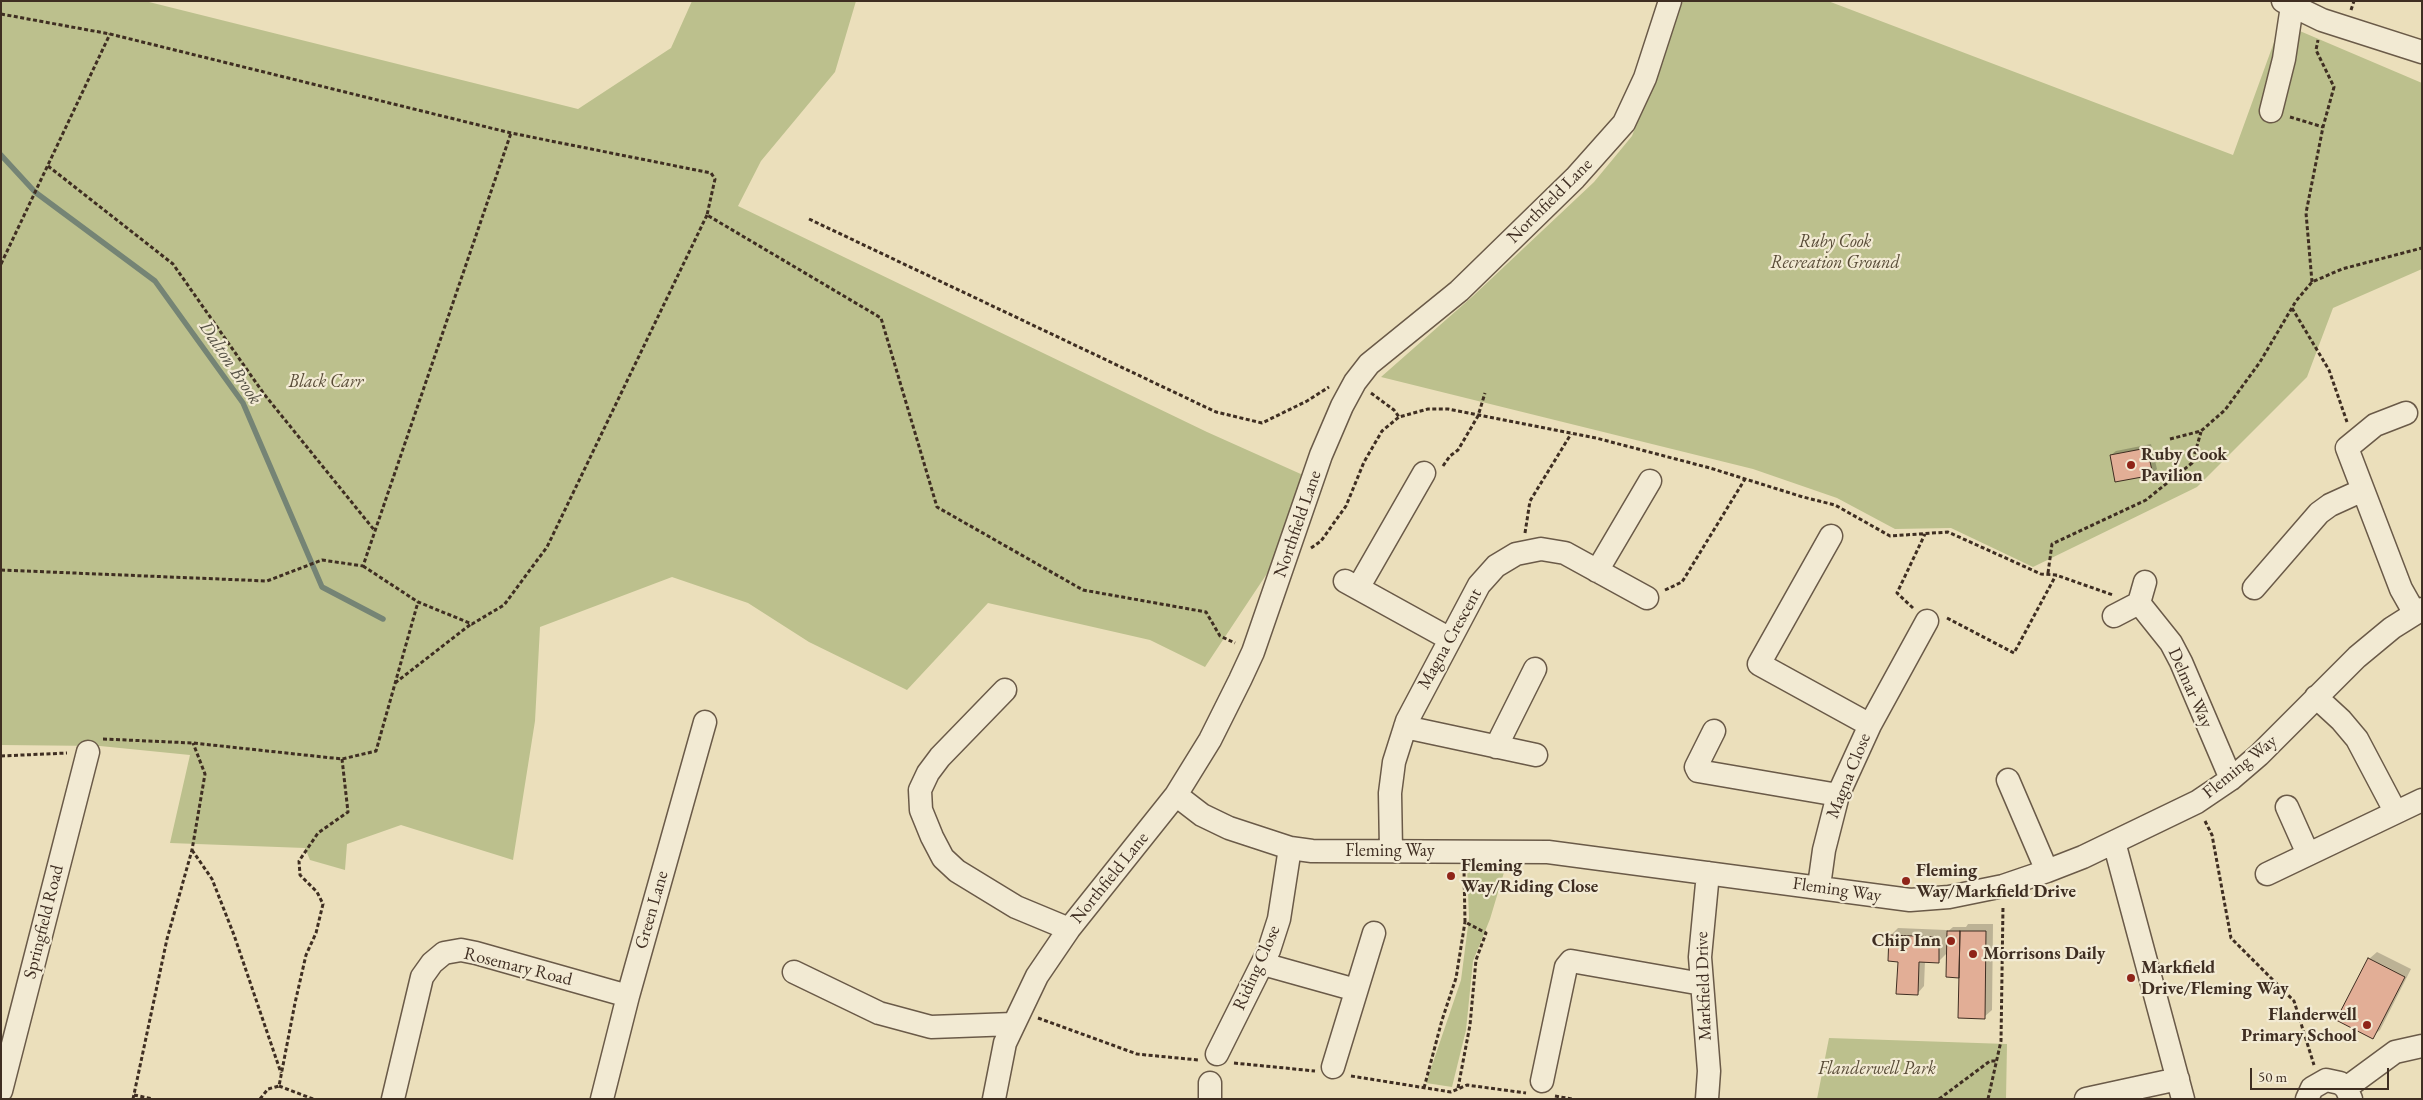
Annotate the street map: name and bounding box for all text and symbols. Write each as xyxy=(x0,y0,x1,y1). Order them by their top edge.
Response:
street label: Northfield Lane xyxy=(1503,154,1597,248)
park label: Ruby Cook Recreation Ground xyxy=(1770,231,1900,274)
water label: Dalton Brook xyxy=(194,317,266,409)
park label: Black Carr xyxy=(289,371,363,393)
place label: Ruby Cook Pavilion xyxy=(2141,444,2227,486)
marker: Ruby Cook Pavilion xyxy=(2125,459,2137,471)
street label: Northfield Lane xyxy=(1270,468,1326,580)
street label: Magna Crescent xyxy=(1413,585,1487,693)
street label: Delmar Way xyxy=(2163,645,2217,731)
street label: Magna Close xyxy=(1822,730,1876,822)
street label: Fleming Way xyxy=(2198,730,2282,804)
street label: Northfield Lane xyxy=(1066,828,1154,928)
street label: Fleming Way xyxy=(1345,840,1435,862)
place label: Fleming Way/Riding Close xyxy=(1461,855,1598,898)
place label: Fleming Way/Markfield Drive xyxy=(1916,860,2076,902)
street label: Springfield Road xyxy=(19,863,69,981)
street label: Green Lane xyxy=(631,868,673,952)
marker: Fleming Way/Riding Close xyxy=(1445,870,1457,882)
street label: Fleming Way xyxy=(1791,873,1883,907)
marker: Fleming Way/Markfield Drive xyxy=(1900,875,1912,887)
street label: Riding Close xyxy=(1229,922,1285,1014)
place label: Chip Inn xyxy=(1872,930,1941,952)
street label: Markfield Drive xyxy=(1691,931,1717,1041)
marker: Chip Inn xyxy=(1945,935,1957,947)
street label: Rosemary Road xyxy=(462,943,574,991)
place label: Morrisons Daily xyxy=(1983,943,2105,965)
marker: Morrisons Daily xyxy=(1967,948,1979,960)
place label: Markfield Drive/Fleming Way xyxy=(2141,957,2289,1000)
marker: Markfield Drive/Fleming Way xyxy=(2125,972,2137,984)
place label: Flanderwell Primary School xyxy=(2241,1004,2357,1046)
marker: Flanderwell Primary School xyxy=(2361,1019,2373,1031)
park label: Flanderwell Park xyxy=(1818,1058,1936,1080)
scale bar xyxy=(2253,1058,2392,1090)
text: 50 m xyxy=(2258,1067,2287,1086)

